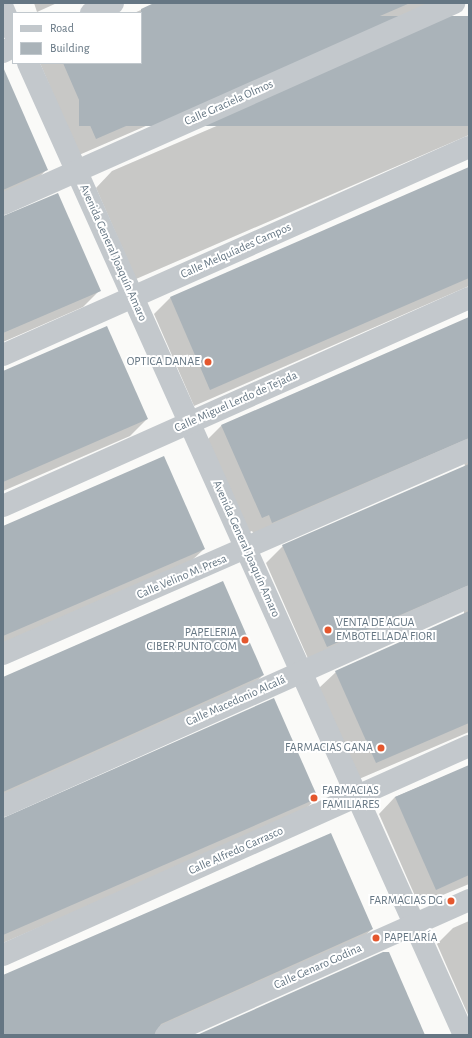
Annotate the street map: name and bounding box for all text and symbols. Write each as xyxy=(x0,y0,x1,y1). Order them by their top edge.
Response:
legend xyxy=(12,12,142,64)
text: Road xyxy=(50,22,74,34)
text: Building xyxy=(50,42,90,54)
street label: Calle Graciela Olmos xyxy=(182,77,276,129)
street label: Avenida General Joaquín Amaro xyxy=(76,182,150,324)
street label: Calle Melquíades Campos xyxy=(178,220,294,282)
place label: OPTICA DANAE xyxy=(127,355,200,369)
marker: OPTICA DANAE xyxy=(203,357,213,367)
street label: Calle Miguel Lerdo de Tejada xyxy=(172,368,300,436)
street label: Avenida General Joaquín Amaro xyxy=(209,478,283,620)
street label: Calle Velino M. Presa xyxy=(135,552,229,602)
place label: VENTA DE AGUA EMBOTELLADA FIORI xyxy=(336,616,436,644)
marker: VENTA DE AGUA EMBOTELLADA FIORI xyxy=(323,625,333,635)
place label: PAPELERIA CIBER PUNTO COM xyxy=(147,626,237,654)
marker: PAPELERIA CIBER PUNTO COM xyxy=(240,635,250,645)
street label: Calle Macedonio Alcalá xyxy=(184,673,288,729)
place label: FARMACIAS GANA xyxy=(285,741,373,755)
marker: FARMACIAS GANA xyxy=(376,743,386,753)
place label: FARMACIAS FAMILIARES xyxy=(322,784,380,812)
marker: FARMACIAS FAMILIARES xyxy=(309,793,319,803)
street label: Calle Alfredo Carrasco xyxy=(186,824,286,878)
place label: FARMACIAS DG xyxy=(369,894,443,908)
marker: FARMACIAS DG xyxy=(446,896,456,906)
place label: PAPELARÍA xyxy=(384,931,437,945)
marker: PAPELARÍA xyxy=(371,933,381,943)
street label: Calle Genaro Godina xyxy=(272,941,364,993)

